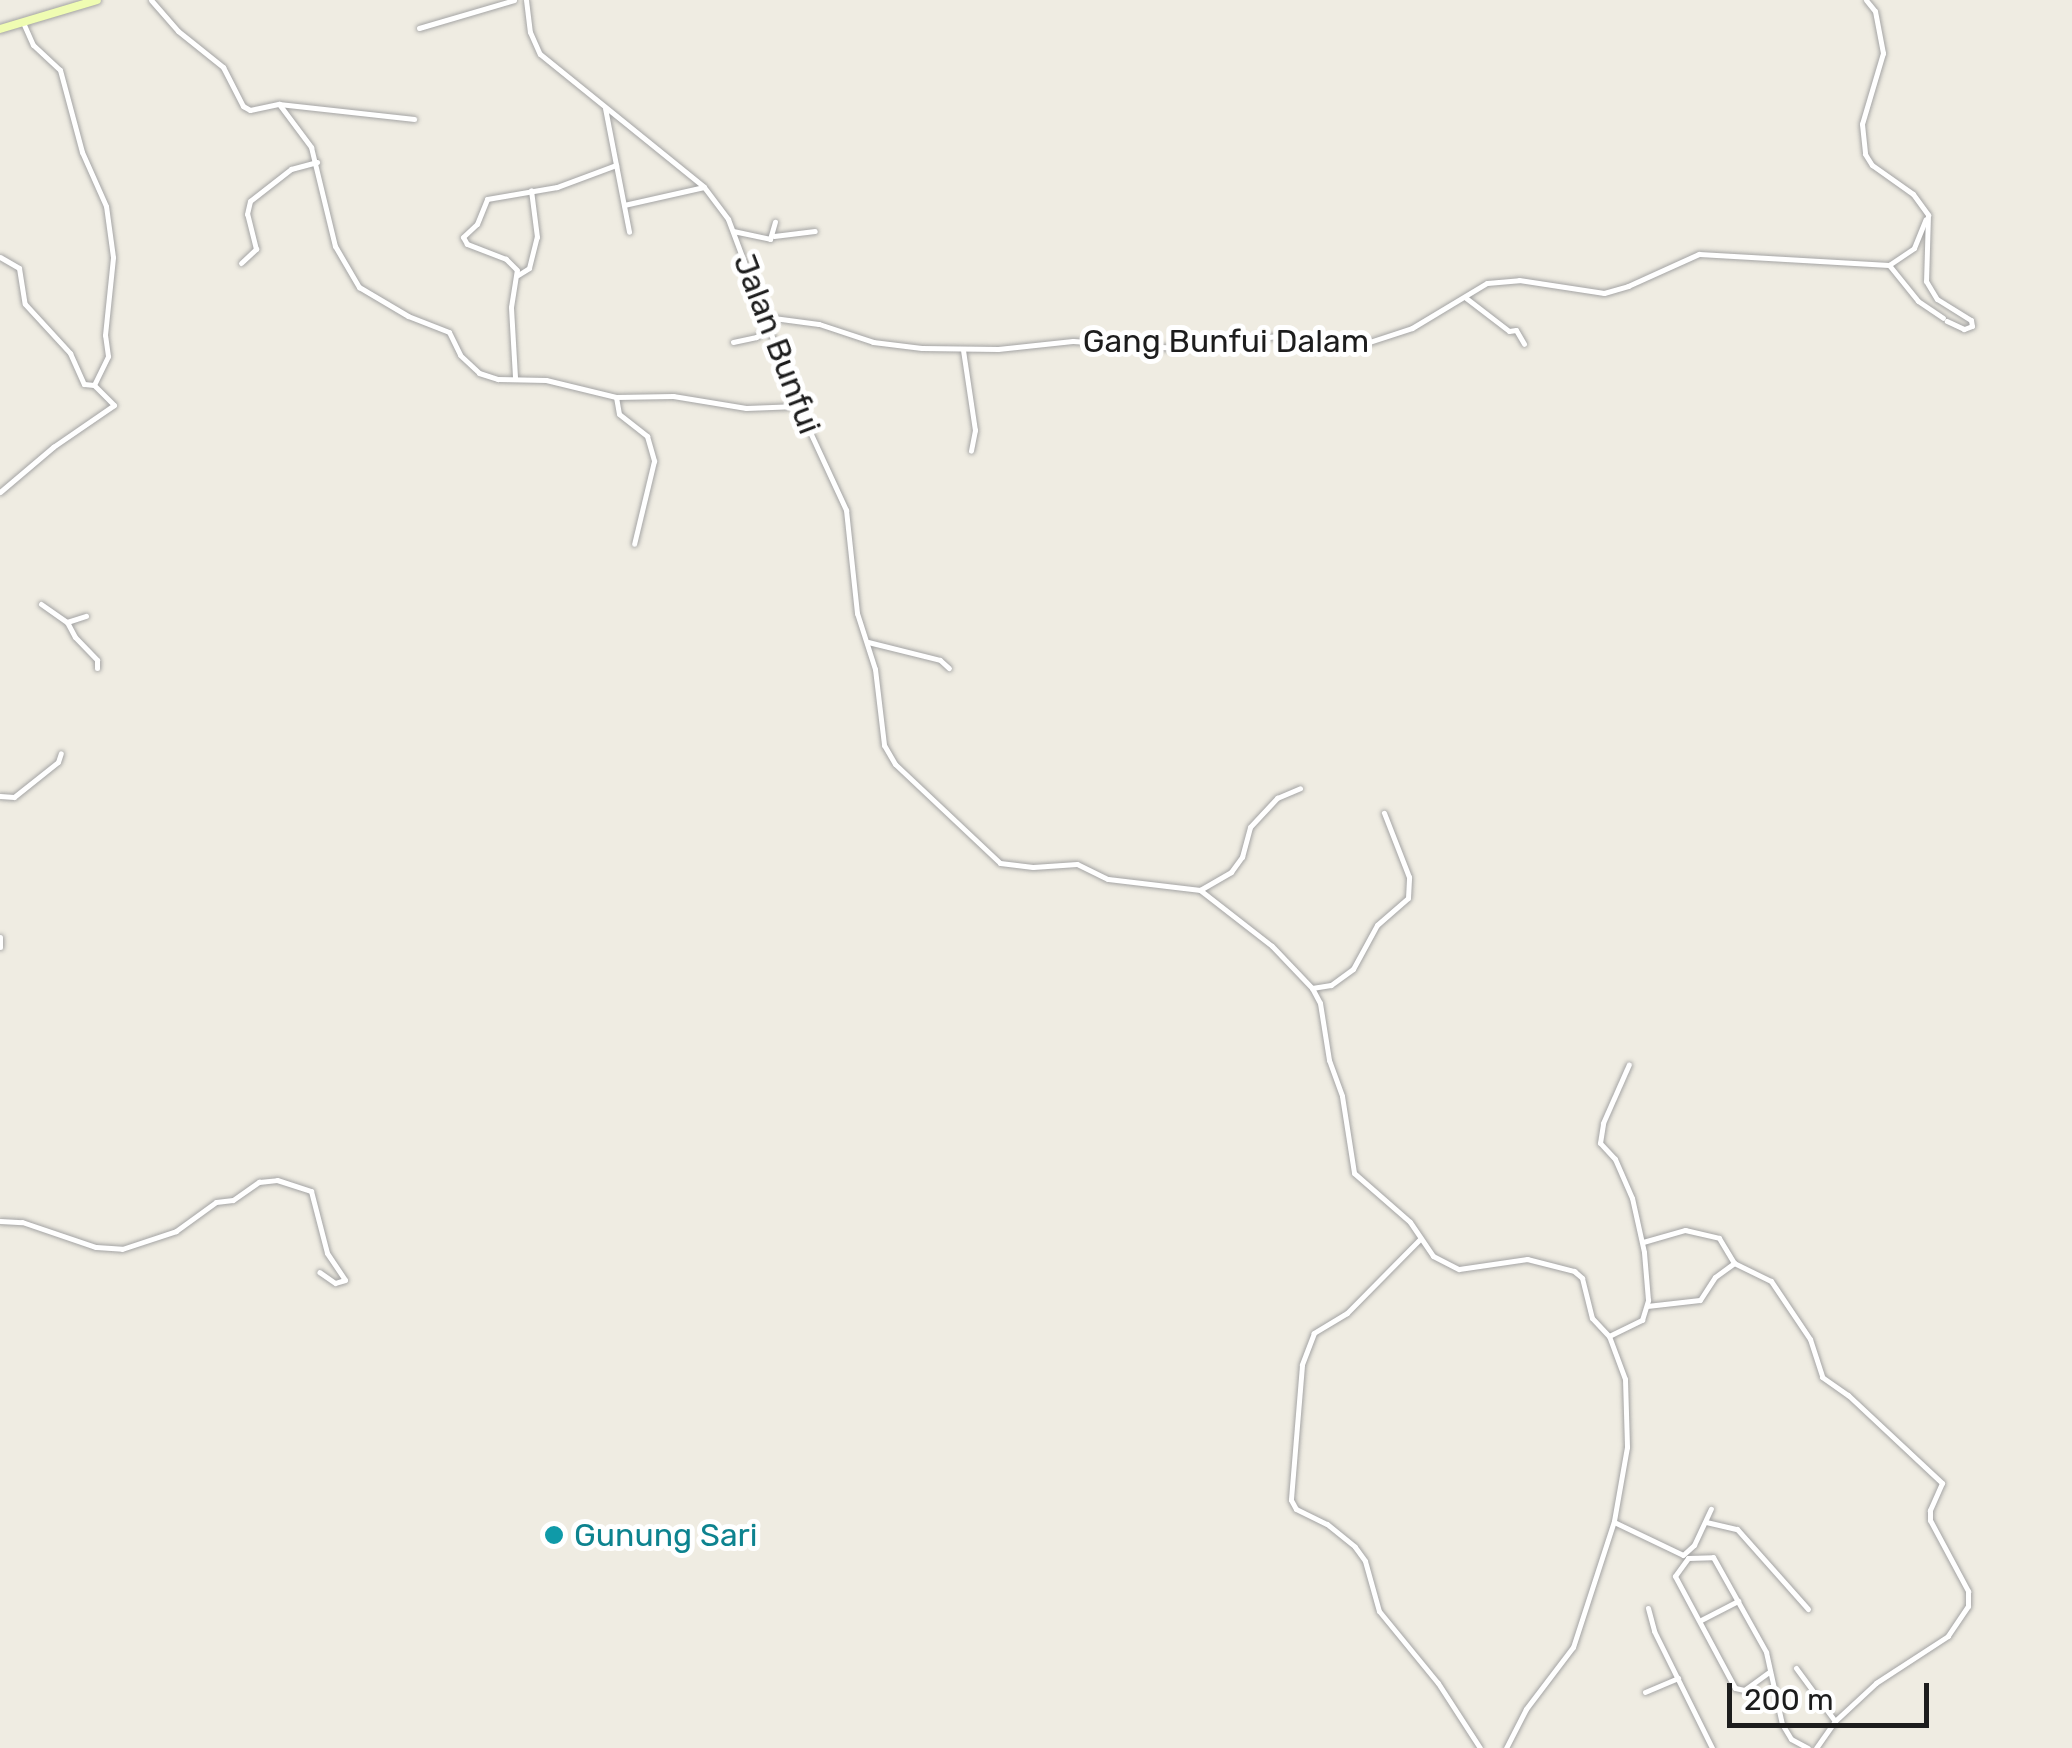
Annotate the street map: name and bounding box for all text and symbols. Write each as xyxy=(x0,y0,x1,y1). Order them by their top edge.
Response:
street label: Jalan Bunfui xyxy=(725,249,829,439)
street label: Gang Bunfui Dalam xyxy=(1083,322,1369,360)
place label: Gunung Sari xyxy=(574,1516,758,1554)
marker: Gunung Sari xyxy=(543,1524,565,1546)
scale bar xyxy=(1732,1663,1934,1725)
text: 200 m xyxy=(1744,1682,1834,1718)

